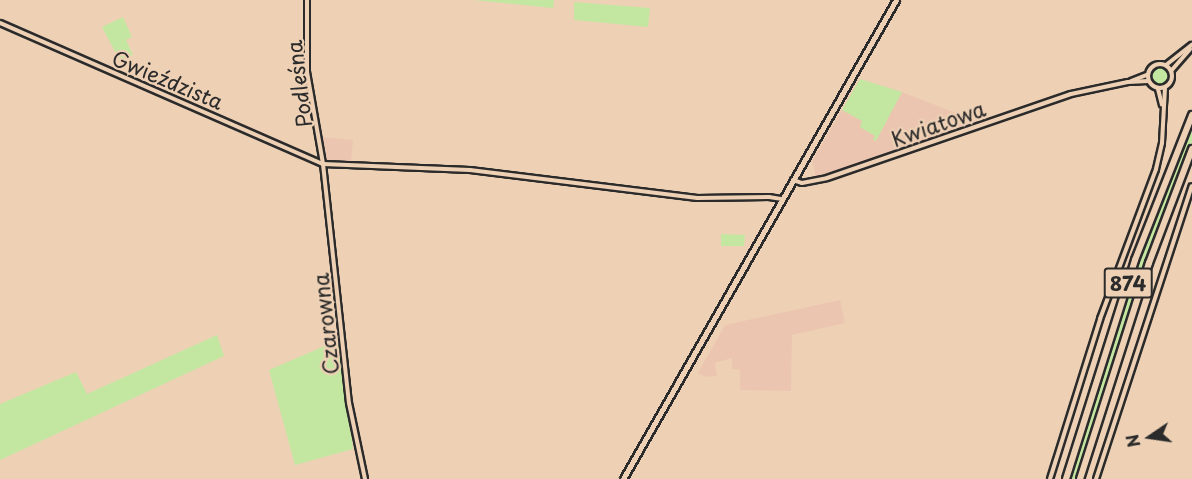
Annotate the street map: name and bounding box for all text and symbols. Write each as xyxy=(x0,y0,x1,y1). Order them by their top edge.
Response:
street label: Podleśna xyxy=(280,39,316,129)
street label: Gwieździsta xyxy=(108,44,228,114)
street label: Kwiatowa xyxy=(888,95,988,151)
road number: 874 xyxy=(1102,266,1154,300)
street label: Czarowna xyxy=(307,272,343,376)
north arrow xyxy=(1120,407,1180,467)
text: N xyxy=(1119,432,1146,450)

